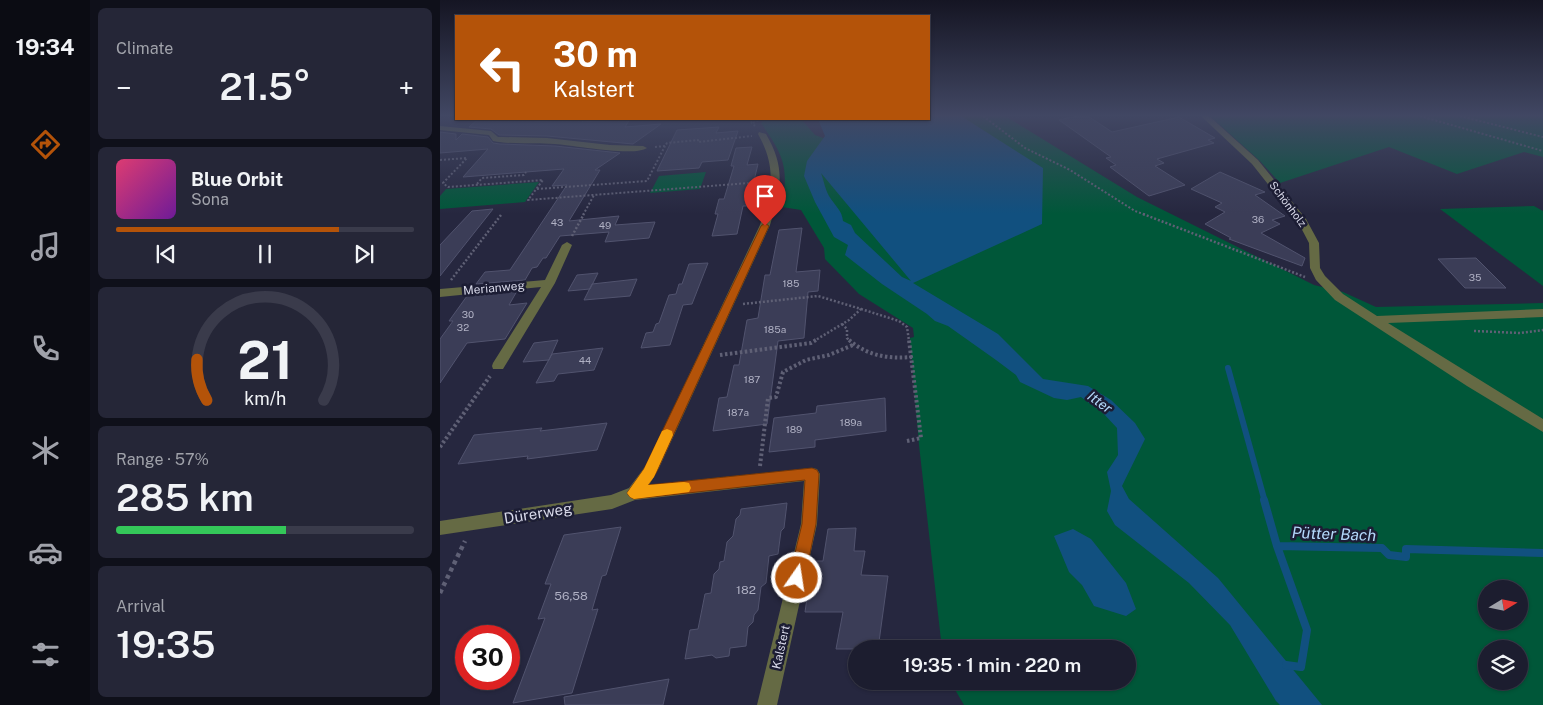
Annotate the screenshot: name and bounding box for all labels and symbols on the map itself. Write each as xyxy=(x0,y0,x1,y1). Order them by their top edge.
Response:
pin xyxy=(744,175,786,226)
street label: Schönholz xyxy=(1267,179,1309,229)
house number: 36 xyxy=(1252,213,1264,225)
house number: 43 xyxy=(551,216,563,228)
house number: 49 xyxy=(599,219,611,231)
house number: 35 xyxy=(1469,271,1481,283)
house number: 185 xyxy=(783,277,799,289)
street label: Merianweg xyxy=(463,278,525,298)
house number: 30 xyxy=(462,308,474,320)
house number: 32 xyxy=(457,321,469,333)
house number: 185a xyxy=(764,323,786,335)
house number: 44 xyxy=(579,354,591,366)
house number: 187 xyxy=(744,373,760,385)
water label: Itter xyxy=(1085,388,1116,417)
house number: 187a xyxy=(727,406,749,418)
house number: 189a xyxy=(840,416,862,428)
house number: 189 xyxy=(786,423,802,435)
street label: Dürerweg xyxy=(503,499,573,527)
water label: Pütter Bach xyxy=(1291,523,1377,545)
position arrow xyxy=(770,551,822,603)
north arrow xyxy=(1478,580,1528,630)
house number: 182 xyxy=(736,583,756,597)
house number: 56,58 xyxy=(554,589,588,603)
street label: Kalstert xyxy=(769,623,793,670)
speed limit sign: 30 xyxy=(455,625,520,690)

